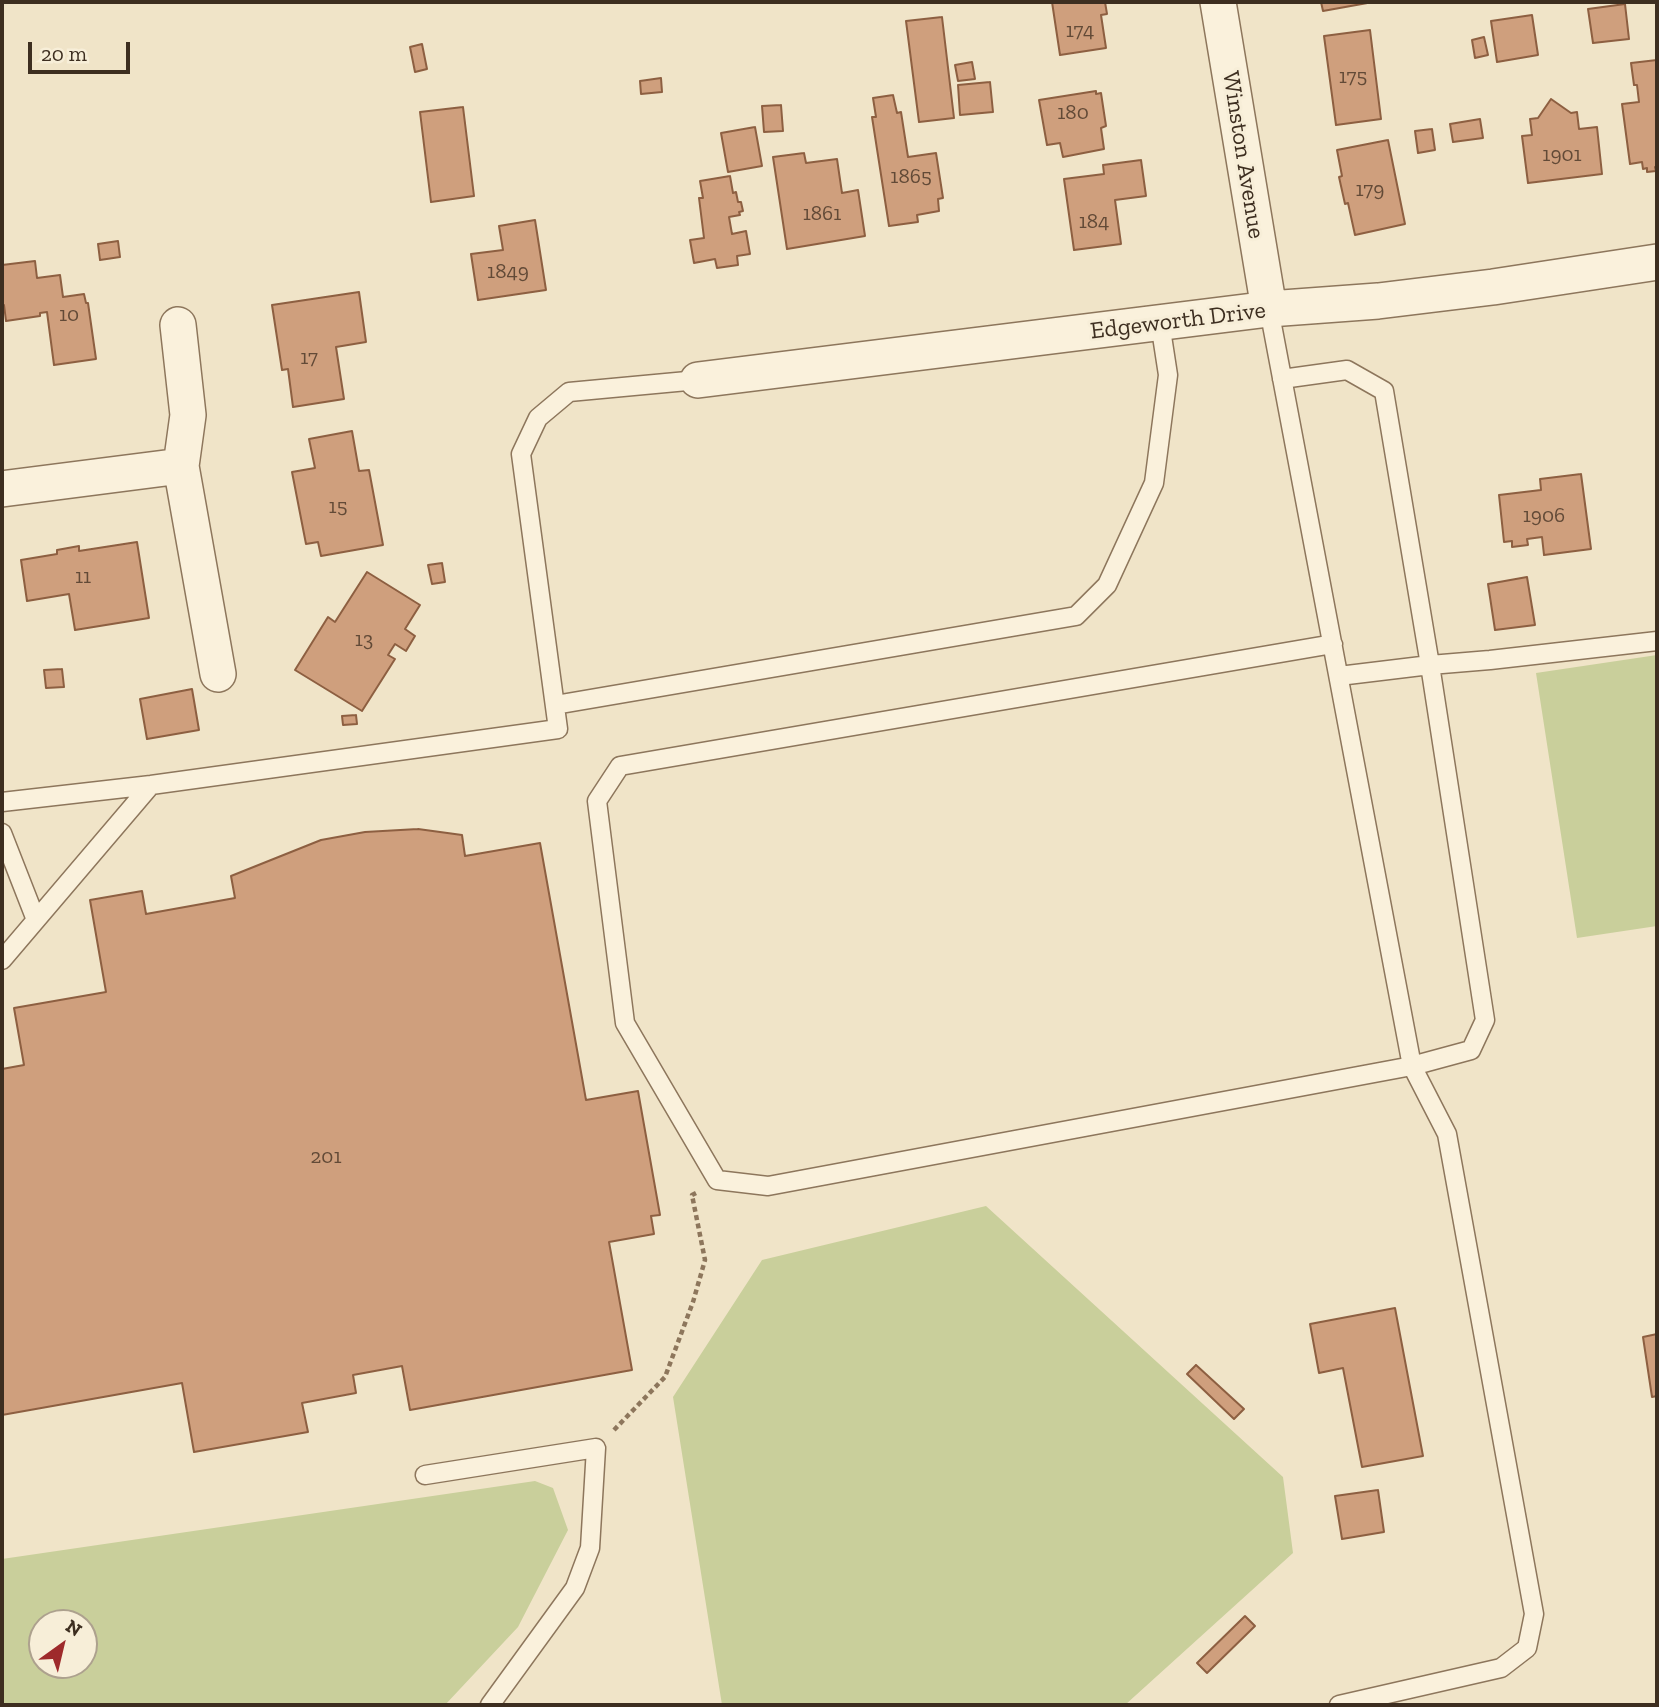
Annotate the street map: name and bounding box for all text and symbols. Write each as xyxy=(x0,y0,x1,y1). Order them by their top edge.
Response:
house number: 174 xyxy=(1066,18,1094,44)
scale bar xyxy=(32,28,133,72)
text: 20 m xyxy=(41,41,87,66)
house number: 175 xyxy=(1339,64,1367,90)
street label: Winston Avenue xyxy=(1216,69,1270,241)
house number: 180 xyxy=(1057,100,1089,126)
house number: 1901 xyxy=(1542,142,1582,168)
house number: 1865 xyxy=(890,164,932,190)
house number: 179 xyxy=(1356,177,1384,203)
house number: 1861 xyxy=(803,201,841,227)
house number: 184 xyxy=(1079,209,1109,235)
house number: 1849 xyxy=(487,259,529,285)
street label: Edgeworth Drive xyxy=(1089,296,1267,346)
house number: 10 xyxy=(59,302,79,328)
house number: 17 xyxy=(300,345,318,371)
house number: 15 xyxy=(329,494,347,520)
house number: 1906 xyxy=(1523,503,1565,529)
house number: 11 xyxy=(75,564,91,590)
house number: 13 xyxy=(355,627,373,653)
house number: 201 xyxy=(311,1144,341,1170)
north arrow xyxy=(28,1609,98,1679)
text: N xyxy=(61,1614,86,1641)

